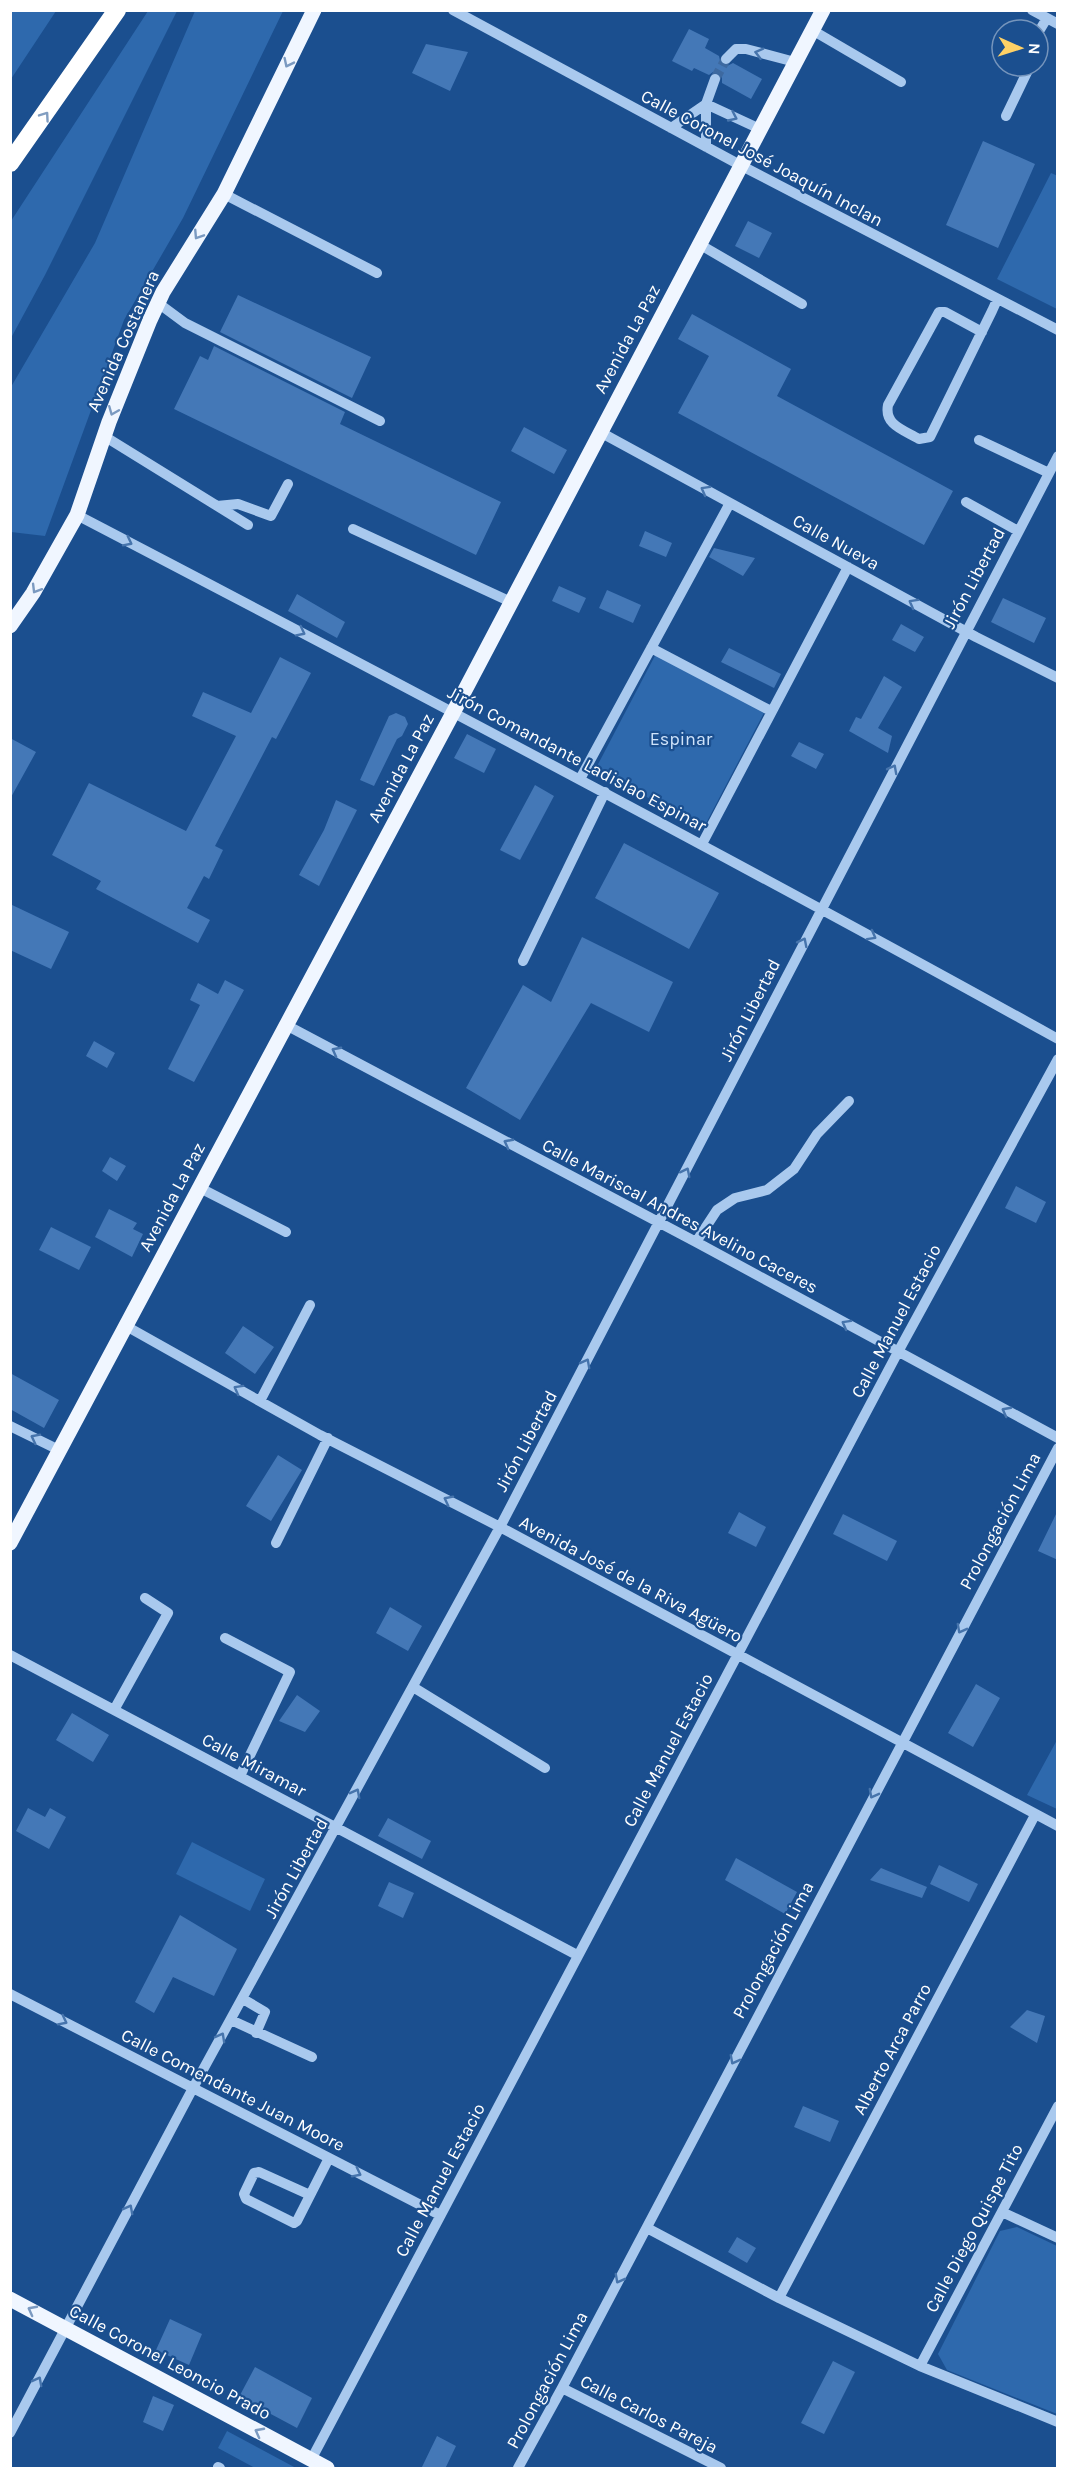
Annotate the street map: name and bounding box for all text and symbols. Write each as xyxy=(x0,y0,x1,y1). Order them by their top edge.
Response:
north arrow xyxy=(990,18,1050,78)
text: N xyxy=(1025,43,1044,55)
one-way arrow xyxy=(754,47,764,60)
one-way arrow xyxy=(284,57,296,68)
street label: Calle Coronel José Joaquín Inclan xyxy=(637,85,887,231)
one-way arrow xyxy=(726,109,737,121)
one-way arrow xyxy=(38,111,49,122)
one-way arrow xyxy=(194,229,205,240)
street label: Avenida Costanera xyxy=(82,267,164,415)
street label: Avenida La Paz xyxy=(589,281,665,397)
one-way arrow xyxy=(108,404,120,415)
one-way arrow xyxy=(701,485,712,497)
street label: Calle Nueva xyxy=(789,509,883,575)
street label: Jirón Libertad xyxy=(938,524,1010,632)
one-way arrow xyxy=(122,535,133,546)
one-way arrow xyxy=(31,583,43,593)
one-way arrow xyxy=(909,599,920,610)
one-way arrow xyxy=(295,625,306,636)
street label: Jirón Comandante Ladislao Espinar xyxy=(444,681,711,837)
street label: Avenida La Paz xyxy=(363,710,439,826)
park label: Espinar xyxy=(650,728,713,750)
one-way arrow xyxy=(886,765,897,775)
one-way arrow xyxy=(866,929,876,940)
one-way arrow xyxy=(796,938,807,949)
street label: Jirón Libertad xyxy=(715,955,785,1065)
one-way arrow xyxy=(331,1047,342,1058)
street label: Calle Mariscal Andres Avelino Caceres xyxy=(538,1134,822,1298)
one-way arrow xyxy=(503,1138,514,1150)
street label: Avenida La Paz xyxy=(134,1139,210,1255)
one-way arrow xyxy=(679,1168,690,1178)
street label: Calle Manuel Estacio xyxy=(846,1240,946,1402)
one-way arrow xyxy=(842,1320,853,1331)
one-way arrow xyxy=(579,1359,590,1370)
one-way arrow xyxy=(234,1385,244,1396)
street label: Jirón Libertad xyxy=(490,1387,562,1495)
one-way arrow xyxy=(1001,1406,1012,1418)
one-way arrow xyxy=(31,1434,41,1445)
street label: Prolongación Lima xyxy=(955,1449,1045,1593)
one-way arrow xyxy=(443,1496,454,1507)
street label: Avenida José de la Riva Agüero xyxy=(516,1511,746,1647)
one-way arrow xyxy=(957,1623,968,1633)
street label: Calle Manuel Estacio xyxy=(618,1669,718,1831)
street label: Calle Miramar xyxy=(198,1728,310,1802)
one-way arrow xyxy=(869,1788,880,1799)
one-way arrow xyxy=(349,1789,360,1799)
street label: Jirón Libertad xyxy=(259,1814,333,1922)
street label: Prolongación Lima xyxy=(728,1878,818,2022)
street label: Alberto Arca Parro xyxy=(848,1979,936,2119)
one-way arrow xyxy=(56,2014,67,2025)
street label: Calle Comendante Juan Moore xyxy=(118,2024,348,2156)
one-way arrow xyxy=(214,2033,225,2044)
one-way arrow xyxy=(730,2054,741,2064)
street label: Calle Manuel Estacio xyxy=(390,2099,490,2261)
street label: Calle Diego Quispe Tito xyxy=(920,2140,1028,2316)
one-way arrow xyxy=(351,2166,362,2177)
one-way arrow xyxy=(122,2205,133,2215)
one-way arrow xyxy=(615,2273,627,2284)
street label: Calle Coronel Leoncio Prado xyxy=(65,2299,275,2425)
one-way arrow xyxy=(28,2306,38,2317)
street label: Prolongación Lima xyxy=(502,2308,592,2452)
street label: Calle Carlos Pareja xyxy=(576,2370,722,2458)
one-way arrow xyxy=(31,2377,42,2388)
one-way arrow xyxy=(255,2428,266,2439)

